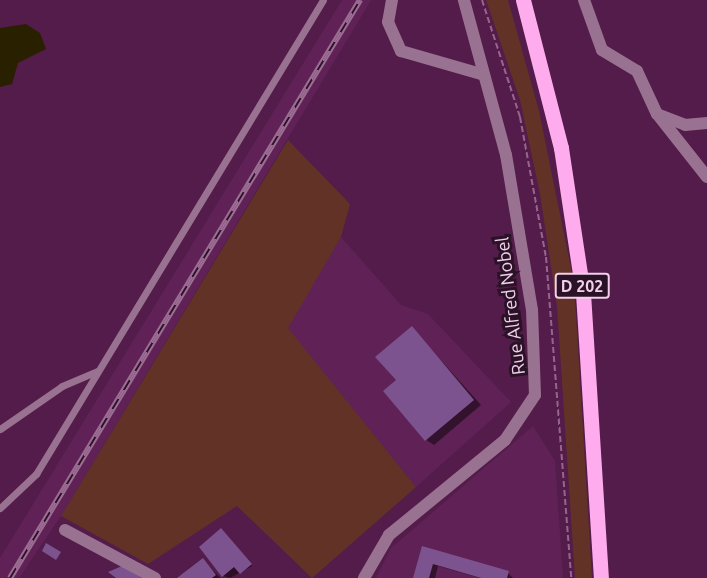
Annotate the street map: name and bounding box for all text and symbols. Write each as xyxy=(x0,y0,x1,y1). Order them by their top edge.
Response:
street label: Rue Alfred Nobel xyxy=(491,236,529,376)
road number: D 202 xyxy=(554,273,610,299)

